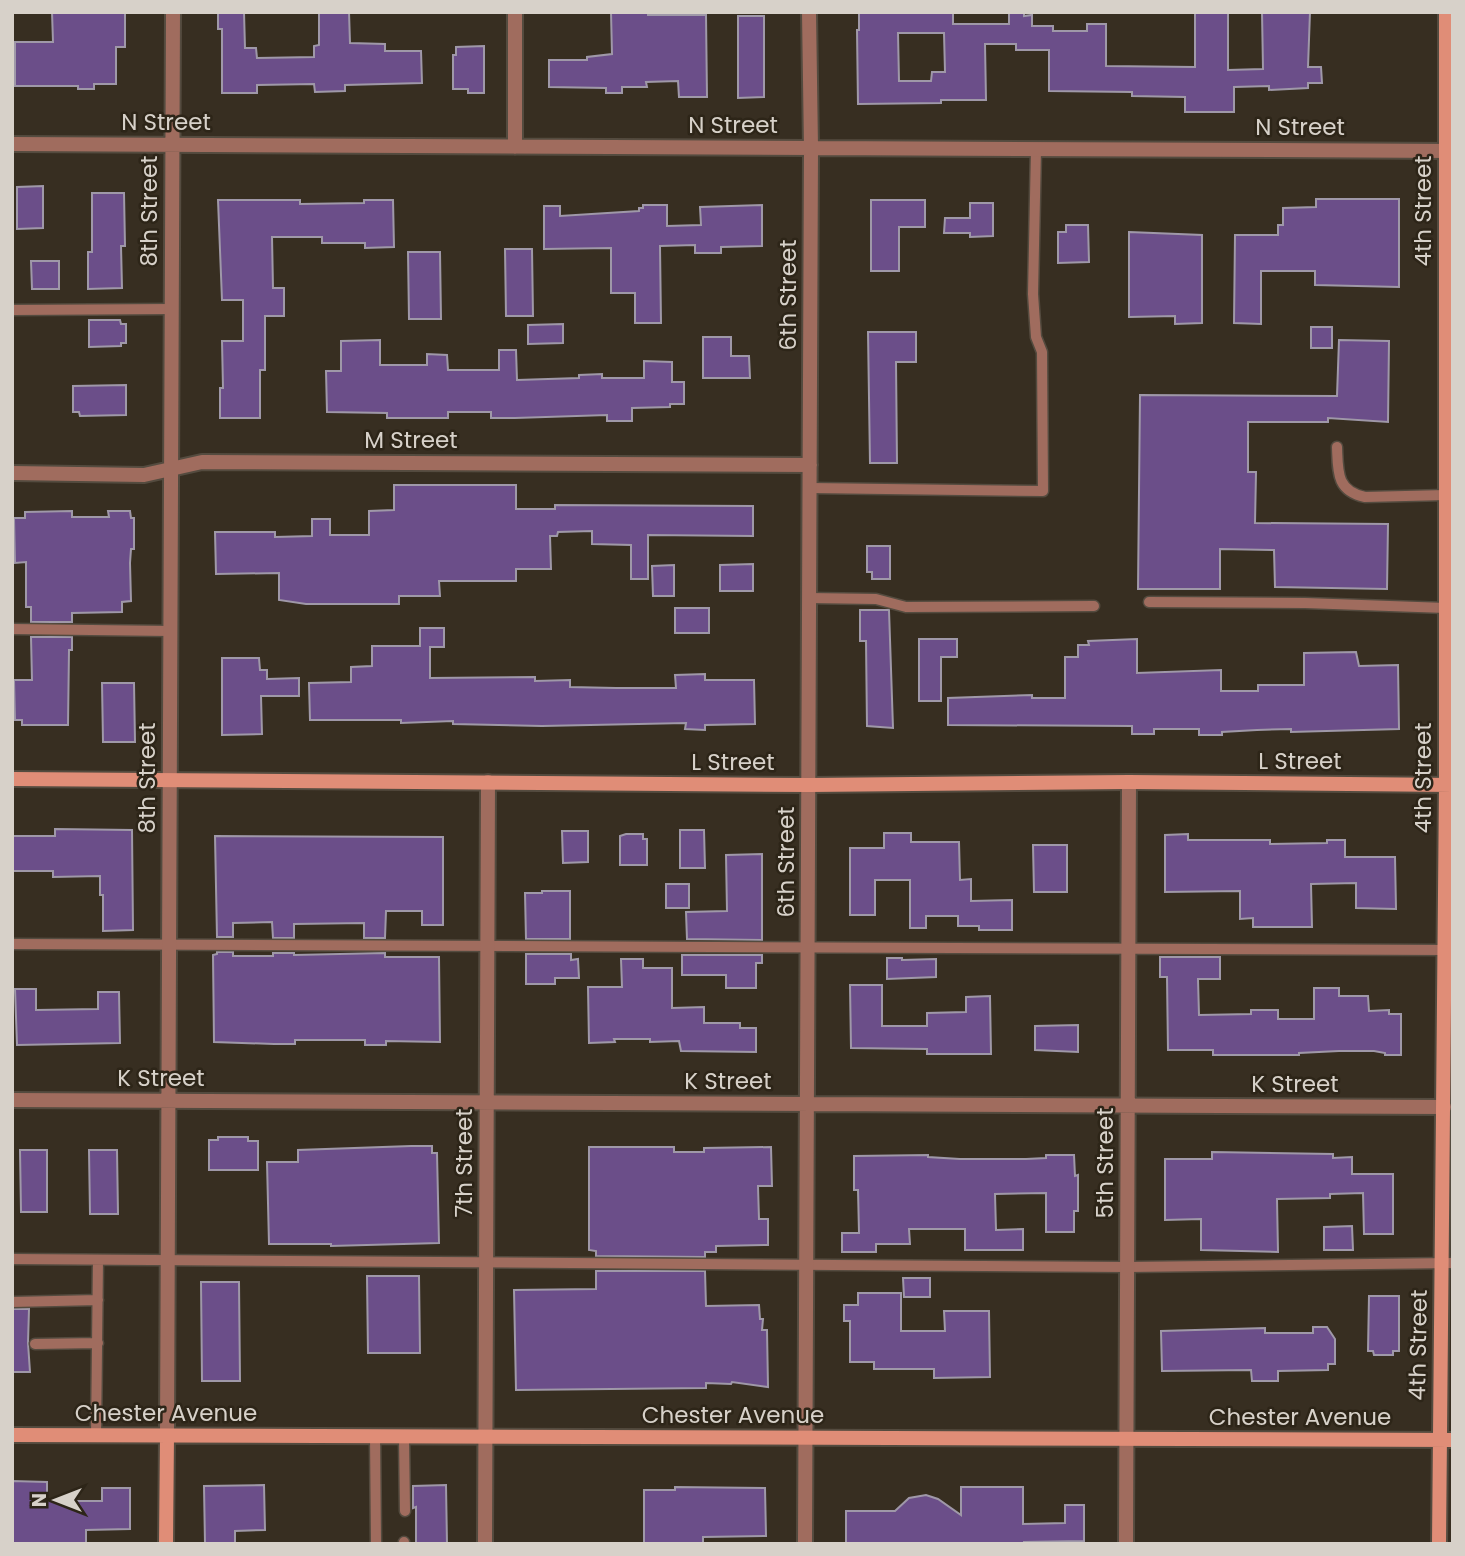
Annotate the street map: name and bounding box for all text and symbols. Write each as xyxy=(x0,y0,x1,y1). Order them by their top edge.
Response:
street label: N Street xyxy=(121,106,211,138)
street label: N Street xyxy=(688,109,778,141)
street label: N Street xyxy=(1255,111,1345,143)
street label: 8th Street xyxy=(133,155,165,267)
street label: 4th Street xyxy=(1407,155,1439,267)
street label: 6th Street xyxy=(772,239,804,351)
street label: M Street xyxy=(364,424,458,456)
street label: 8th Street xyxy=(131,722,163,834)
street label: 4th Street xyxy=(1407,722,1439,834)
street label: L Street xyxy=(1258,745,1342,777)
street label: L Street xyxy=(691,746,775,778)
street label: 6th Street xyxy=(770,806,802,918)
street label: K Street xyxy=(117,1062,205,1094)
street label: K Street xyxy=(684,1065,772,1097)
street label: K Street xyxy=(1251,1068,1339,1100)
street label: 5th Street xyxy=(1089,1107,1121,1219)
street label: 7th Street xyxy=(448,1108,480,1218)
street label: 4th Street xyxy=(1401,1289,1435,1401)
street label: Chester Avenue xyxy=(75,1397,257,1429)
street label: Chester Avenue xyxy=(642,1399,824,1431)
street label: Chester Avenue xyxy=(1209,1401,1391,1433)
north arrow xyxy=(21,1465,91,1535)
text: N xyxy=(26,1493,53,1507)

